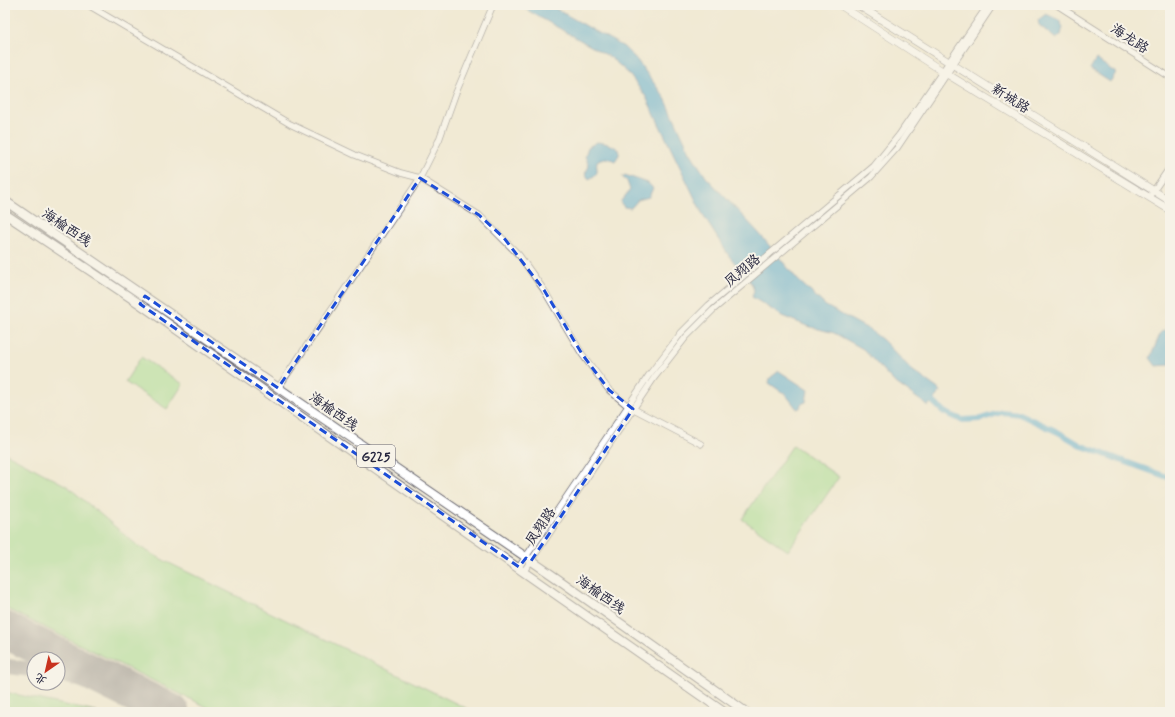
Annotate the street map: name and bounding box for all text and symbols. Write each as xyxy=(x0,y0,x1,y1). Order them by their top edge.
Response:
street label: 海龙路 xyxy=(1107,20,1152,58)
street label: 新城路 xyxy=(988,80,1033,118)
street label: 海榆西线 xyxy=(38,205,95,251)
street label: 凤翔路 xyxy=(721,250,765,291)
street label: 海榆西线 xyxy=(305,388,362,435)
road number: G225 xyxy=(357,445,395,467)
street label: 凤翔路 xyxy=(522,504,560,549)
street label: 海榆西线 xyxy=(572,571,629,618)
north arrow xyxy=(26,651,66,691)
text: 北 xyxy=(32,670,49,687)

